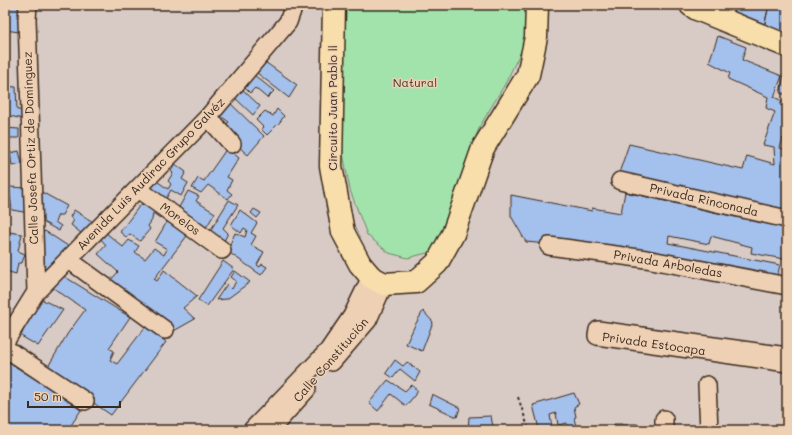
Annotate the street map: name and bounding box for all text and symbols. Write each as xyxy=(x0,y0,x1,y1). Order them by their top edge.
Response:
street label: Circuito Juan Pablo ll xyxy=(324,45,340,171)
street label: Calle Josefa Ortiz de Domínguez xyxy=(19,51,41,245)
park label: Natural xyxy=(393,74,437,90)
street label: Avenida Luís Audirac Grupo Galvéz xyxy=(73,93,228,253)
street label: Privada Rinconada xyxy=(648,179,760,219)
street label: Morelos xyxy=(157,198,204,238)
street label: Privada Arboledas xyxy=(613,246,724,280)
street label: Calle Constitución xyxy=(289,314,371,405)
street label: Privada Estocapa xyxy=(601,328,707,358)
scale bar xyxy=(28,383,120,409)
text: 50 m xyxy=(34,388,62,404)

